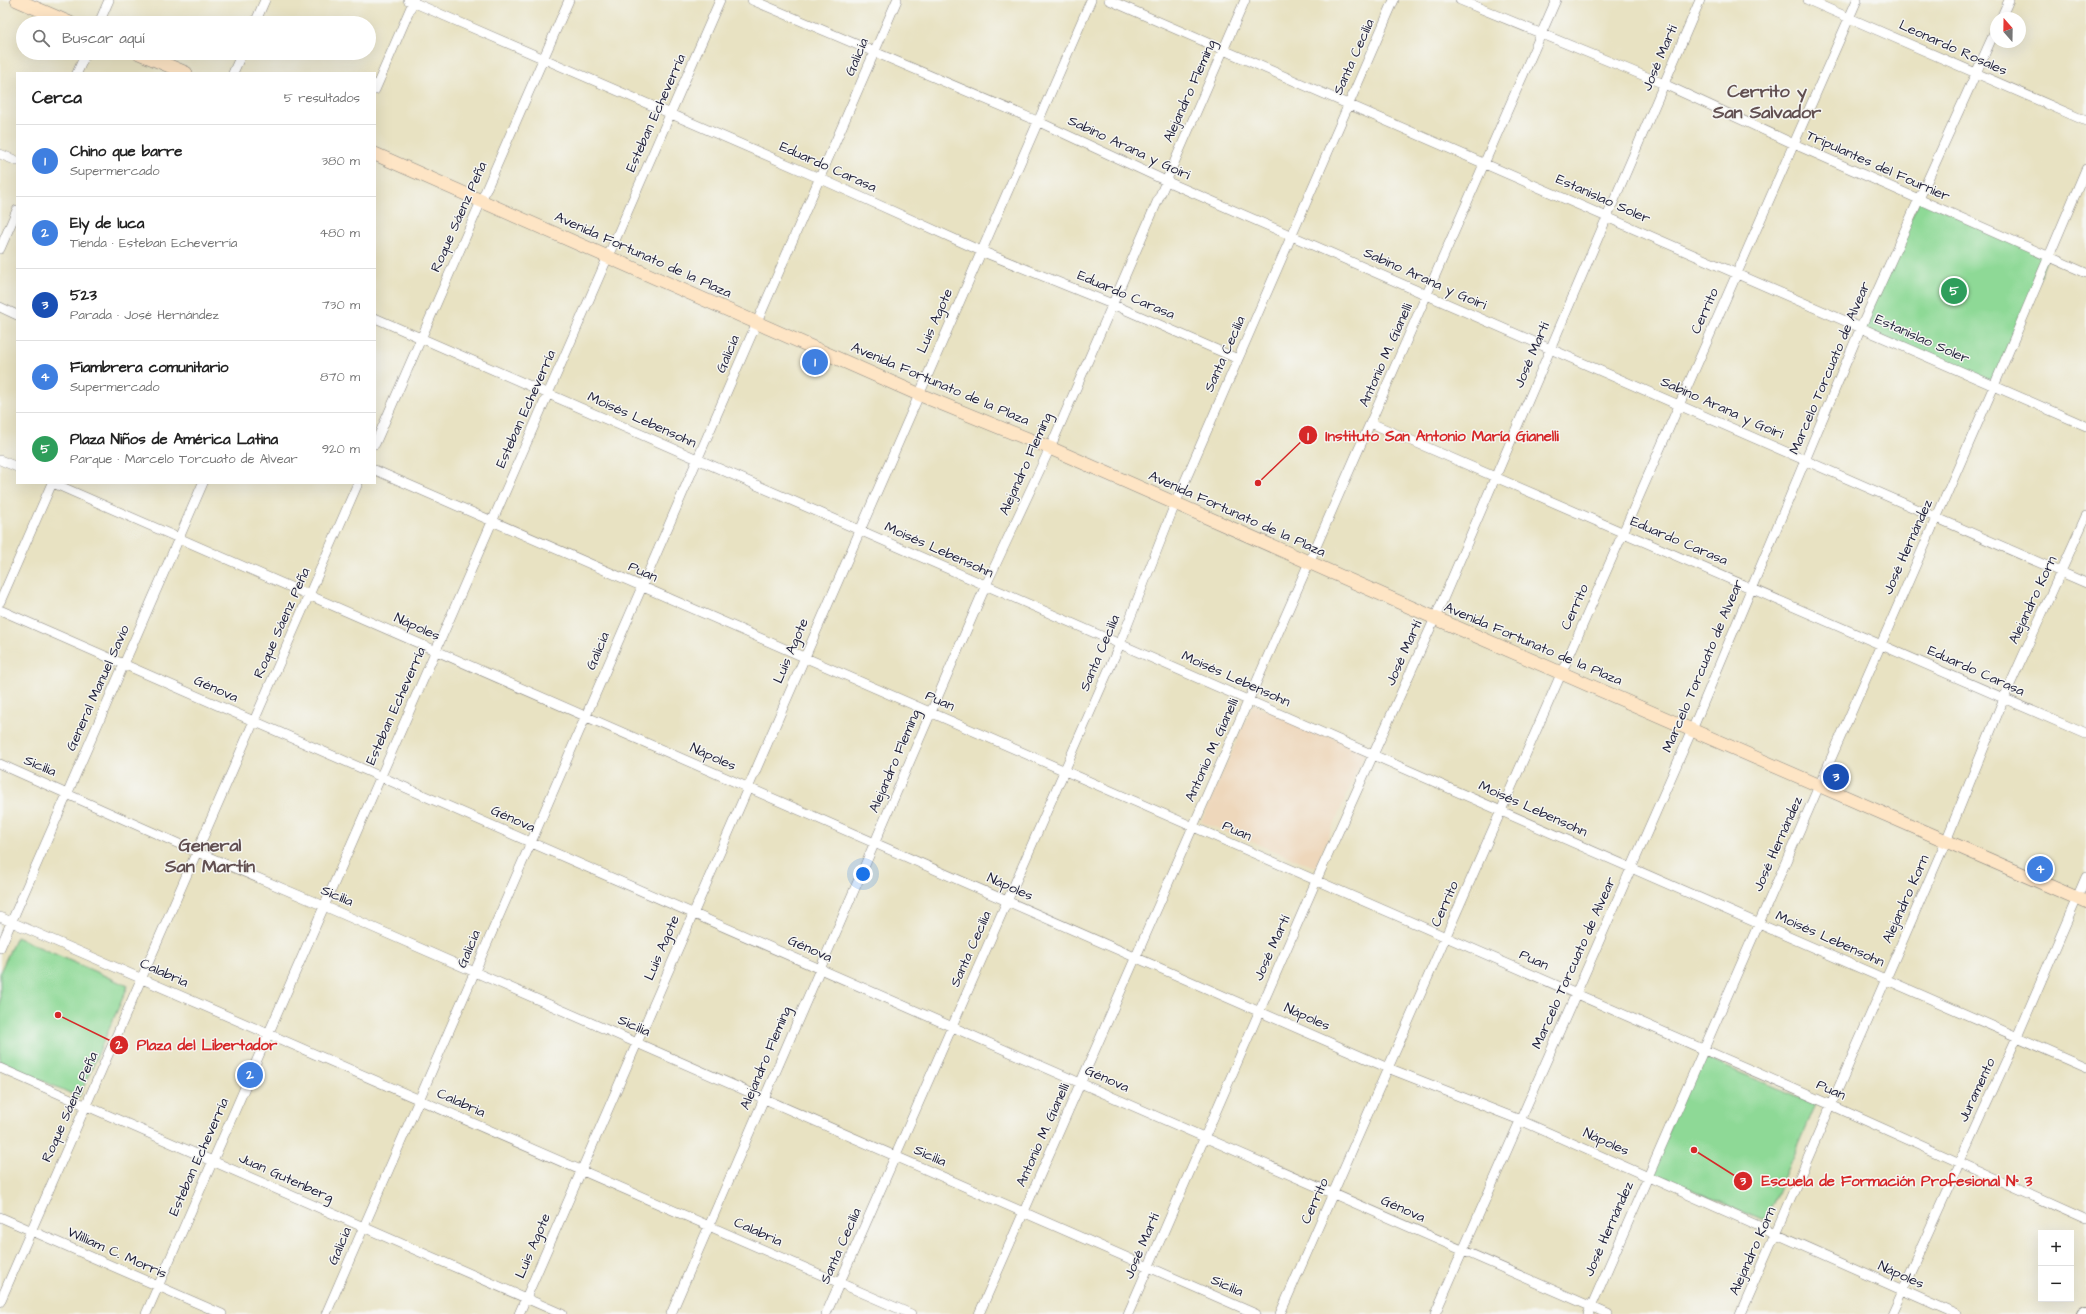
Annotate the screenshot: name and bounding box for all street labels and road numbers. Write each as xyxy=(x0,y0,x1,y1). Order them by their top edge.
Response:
street label: Leonardo Rosales xyxy=(1896,15,2010,81)
street label: Santa Cecilia xyxy=(1328,16,1380,98)
street label: José Martí xyxy=(1637,21,1683,94)
street label: Galicia xyxy=(840,35,874,79)
street label: Alejandro Fleming xyxy=(1158,36,1222,146)
street label: Esteban Echeverría xyxy=(621,51,691,175)
street label: Sabino Arana y Goiri xyxy=(1065,111,1193,185)
street label: Tripulantes del Fournier xyxy=(1803,125,1953,207)
street label: Eduardo Carasa xyxy=(776,137,880,197)
street label: Roque Sáenz Peña xyxy=(426,158,492,276)
street label: Estanislao Soler xyxy=(1553,169,1654,229)
street label: Avenida Fortunato de la Plaza xyxy=(551,207,735,303)
street label: Sabino Arana y Goiri xyxy=(1360,243,1490,315)
street label: Eduardo Carasa xyxy=(1074,265,1178,325)
street label: Marcelo Torcuato de Alvear xyxy=(1784,278,1876,458)
street label: Luis Agote xyxy=(912,285,958,357)
street label: Cerrito xyxy=(1686,285,1724,337)
street label: Antonio M. Gianelli xyxy=(1354,300,1418,410)
street label: Estanislao Soler xyxy=(1872,309,1973,369)
street label: Santa Cecilia xyxy=(1199,313,1251,395)
street label: José Martí xyxy=(1509,318,1555,391)
street label: Galicia xyxy=(711,332,745,376)
street label: Avenida Fortunato de la Plaza xyxy=(848,337,1032,431)
street label: Esteban Echeverría xyxy=(491,347,561,471)
street label: Sabino Arana y Goiri xyxy=(1657,372,1787,444)
street label: Moisés Lebensohn xyxy=(584,387,700,453)
street label: Alejandro Fleming xyxy=(994,409,1058,519)
street label: Avenida Fortunato de la Plaza xyxy=(1145,466,1329,562)
street label: José Hernández xyxy=(1878,496,1938,598)
street label: Eduardo Carasa xyxy=(1627,511,1731,571)
street label: Moisés Lebensohn xyxy=(881,517,997,583)
street label: Alejandro Korn xyxy=(2004,553,2062,647)
street label: Puan xyxy=(625,557,661,587)
street label: Roque Sáenz Peña xyxy=(249,564,315,682)
street label: Marcelo Torcuato de Alvear xyxy=(1657,576,1749,756)
street label: Cerrito xyxy=(1556,581,1594,633)
street label: Avenida Fortunato de la Plaza xyxy=(1441,597,1625,691)
street label: Nápoles xyxy=(391,608,443,646)
street label: Santa Cecilia xyxy=(1075,612,1125,694)
street label: Luis Agote xyxy=(768,615,814,687)
street label: José Martí xyxy=(1381,616,1428,689)
street label: General Manuel Savio xyxy=(61,622,135,754)
street label: Galicia xyxy=(581,629,615,673)
street label: Eduardo Carasa xyxy=(1924,641,2028,701)
street label: Esteban Echeverría xyxy=(361,644,431,768)
street label: Moisés Lebensohn xyxy=(1178,646,1294,712)
street label: Génova xyxy=(191,670,241,708)
street label: Puan xyxy=(922,686,958,716)
street label: Antonio M. Gianelli xyxy=(1180,695,1244,805)
street label: Alejandro Fleming xyxy=(864,706,926,816)
street label: Nápoles xyxy=(687,738,739,776)
street label: Sicilia xyxy=(21,750,59,782)
street label: Moisés Lebensohn xyxy=(1475,776,1591,842)
street label: José Hernández xyxy=(1748,793,1808,895)
street label: Génova xyxy=(488,800,538,838)
street label: Puan xyxy=(1219,816,1255,846)
street label: Alejandro Korn xyxy=(1878,852,1934,946)
street label: Nápoles xyxy=(984,868,1036,906)
street label: Marcelo Torcuato de Alvear xyxy=(1527,874,1621,1052)
street label: Cerrito xyxy=(1426,878,1464,930)
street label: Sicilia xyxy=(318,880,356,912)
street label: Moisés Lebensohn xyxy=(1772,906,1888,972)
street label: Santa Cecilia xyxy=(945,908,997,990)
street label: José Martí xyxy=(1249,911,1296,984)
street label: Luis Agote xyxy=(639,912,685,984)
street label: Galicia xyxy=(452,927,486,971)
street label: Génova xyxy=(785,930,835,968)
street label: Puan xyxy=(1516,945,1552,975)
street label: Calabria xyxy=(137,953,191,993)
street label: Nápoles xyxy=(1281,998,1333,1036)
street label: Alejandro Fleming xyxy=(735,1003,797,1113)
street label: Sicilia xyxy=(615,1010,653,1042)
street label: Roque Sáenz Peña xyxy=(37,1048,103,1166)
street label: Juramento xyxy=(1953,1055,2001,1125)
street label: Génova xyxy=(1082,1060,1132,1098)
street label: Puan xyxy=(1813,1075,1849,1105)
street label: Antonio M. Gianelli xyxy=(1011,1080,1075,1190)
street label: Calabria xyxy=(434,1083,488,1123)
street label: Esteban Echeverría xyxy=(164,1095,234,1219)
street label: Nápoles xyxy=(1580,1123,1632,1161)
street label: Sicilia xyxy=(911,1140,949,1172)
street label: Juan Gutenberg xyxy=(235,1148,337,1208)
street label: Cerrito xyxy=(1296,1175,1334,1227)
street label: José Hernández xyxy=(1579,1178,1639,1280)
street label: Génova xyxy=(1378,1190,1428,1228)
street label: Alejandro Korn xyxy=(1725,1204,1781,1298)
street label: Santa Cecilia xyxy=(815,1205,867,1287)
street label: José Martí xyxy=(1119,1209,1165,1282)
street label: Luis Agote xyxy=(510,1210,556,1282)
street label: Calabria xyxy=(731,1212,785,1252)
street label: William C. Morris xyxy=(64,1222,170,1284)
street label: Galicia xyxy=(323,1224,357,1268)
street label: Nápoles xyxy=(1875,1256,1927,1294)
street label: Sicilia xyxy=(1208,1270,1246,1302)

